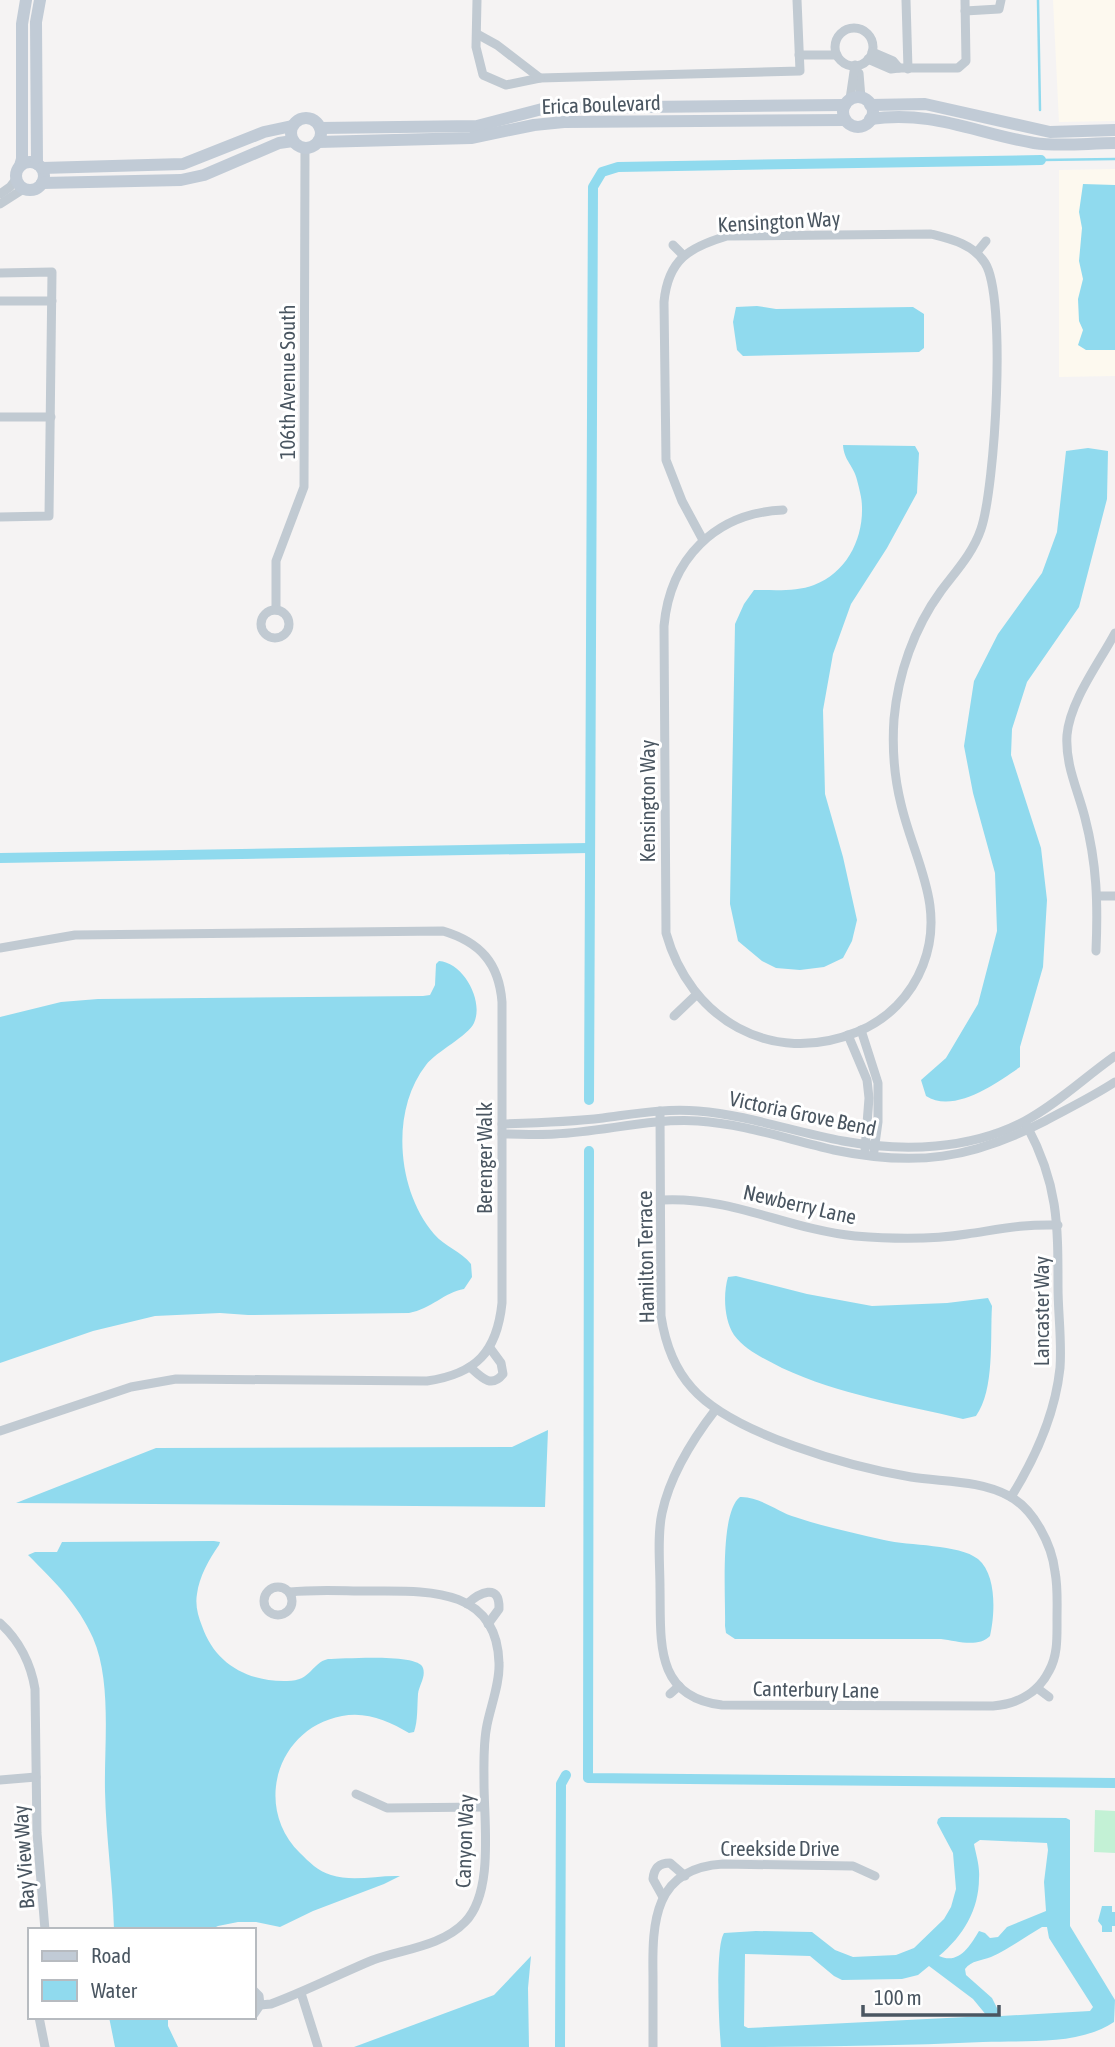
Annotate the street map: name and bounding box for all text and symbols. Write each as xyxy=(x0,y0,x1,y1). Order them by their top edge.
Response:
street label: Erica Boulevard xyxy=(541,90,661,118)
street label: Kensington Way xyxy=(717,206,841,236)
street label: 106th Avenue South xyxy=(275,305,299,459)
street label: Kensington Way xyxy=(635,739,659,862)
street label: Victoria Grove Bend xyxy=(727,1086,879,1140)
street label: Berenger Walk xyxy=(472,1102,496,1214)
street label: Newberry Lane xyxy=(741,1179,859,1229)
street label: Hamilton Terrace xyxy=(632,1190,658,1324)
street label: Lancaster Way xyxy=(1029,1255,1053,1366)
street label: Canterbury Lane xyxy=(753,1676,879,1702)
street label: Canyon Way xyxy=(450,1793,478,1888)
street label: Bay View Way xyxy=(7,1804,39,1910)
street label: Creekside Drive xyxy=(720,1836,840,1860)
legend xyxy=(28,1928,256,2019)
text: Road xyxy=(91,1943,131,1967)
scale bar xyxy=(863,1974,1000,2018)
text: Water xyxy=(91,1978,138,2002)
text: 100 m xyxy=(874,1985,922,2009)

